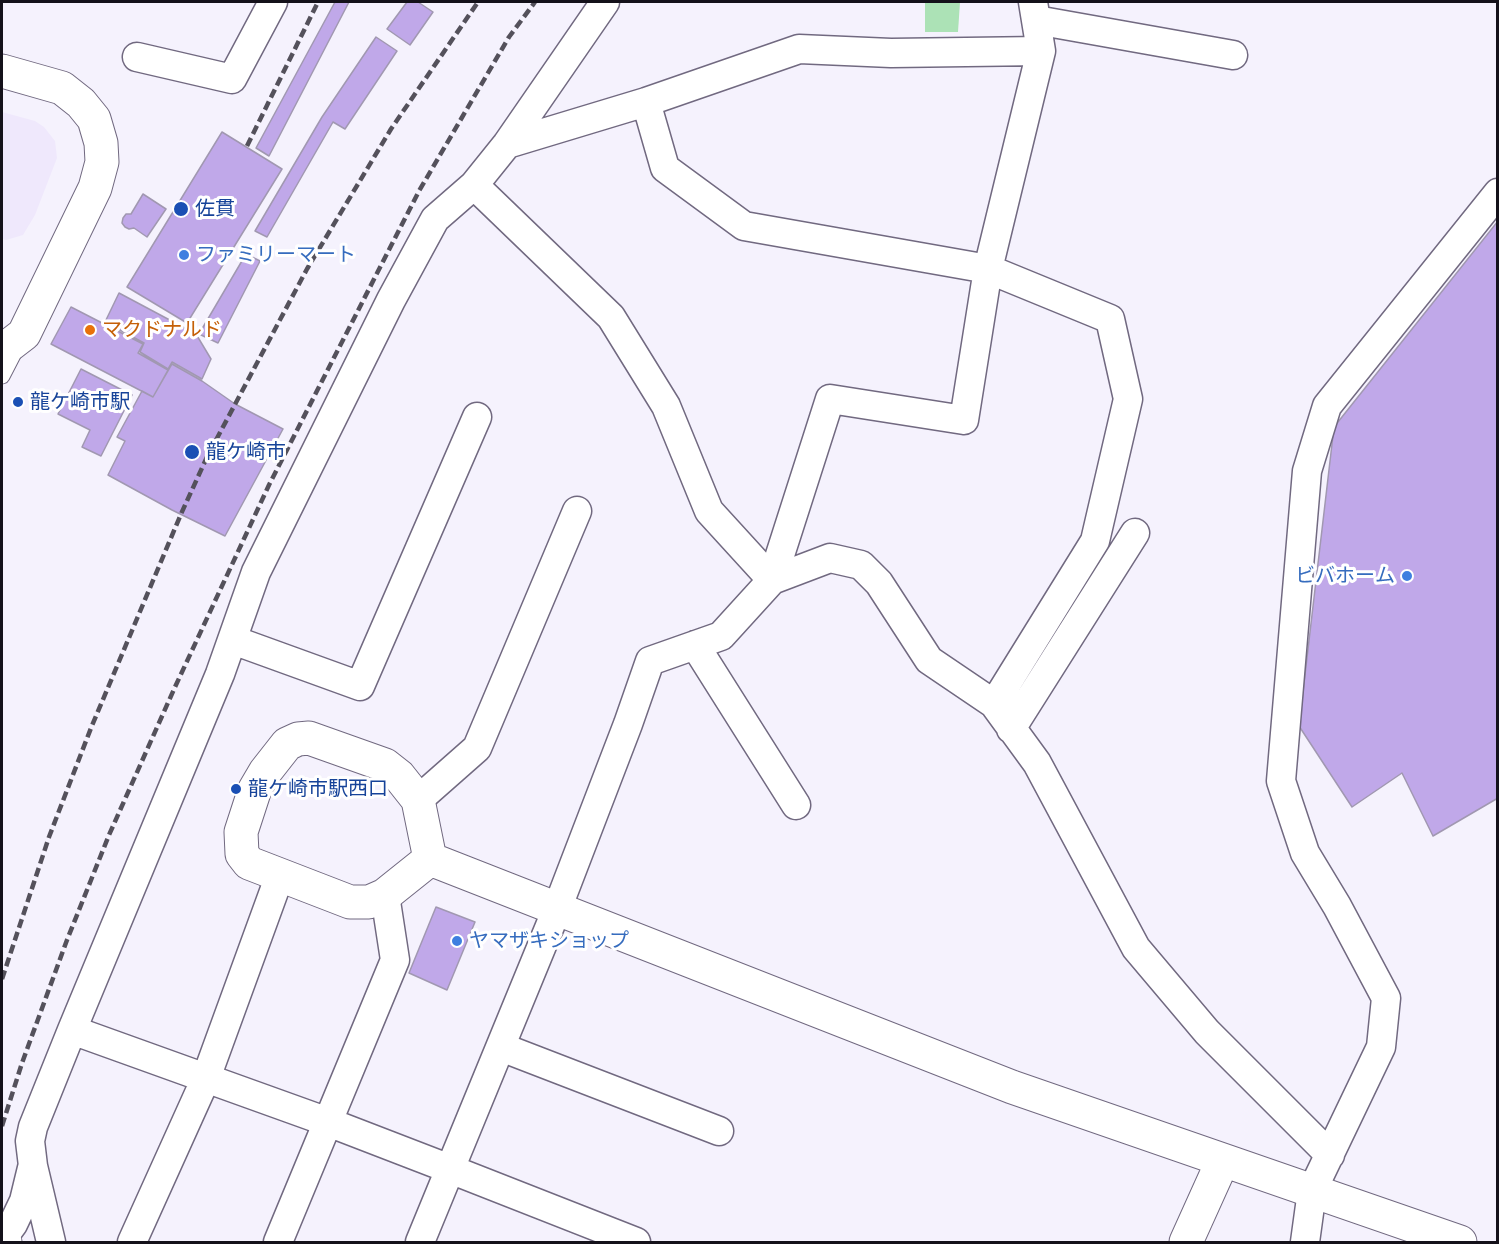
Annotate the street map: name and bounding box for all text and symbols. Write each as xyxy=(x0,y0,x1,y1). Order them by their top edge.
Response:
place label: 佐貫 xyxy=(195,197,235,221)
marker: 佐貫 xyxy=(172,200,190,218)
place label: ファミリーマート xyxy=(196,243,356,267)
marker: ファミリーマート xyxy=(177,248,191,262)
place label: マクドナルド xyxy=(102,318,222,342)
marker: マクドナルド xyxy=(83,323,97,337)
place label: 龍ケ崎市駅 xyxy=(30,390,130,414)
marker: 龍ケ崎市駅 xyxy=(11,395,25,409)
place label: 龍ケ崎市 xyxy=(206,440,286,464)
marker: 龍ケ崎市 xyxy=(183,443,201,461)
place label: ビバホーム xyxy=(1295,564,1395,588)
marker: ビバホーム xyxy=(1400,569,1414,583)
place label: 龍ケ崎市駅西口 xyxy=(248,777,388,801)
marker: 龍ケ崎市駅西口 xyxy=(229,782,243,796)
place label: ヤマザキショップ xyxy=(469,929,629,953)
marker: ヤマザキショップ xyxy=(450,934,464,948)

